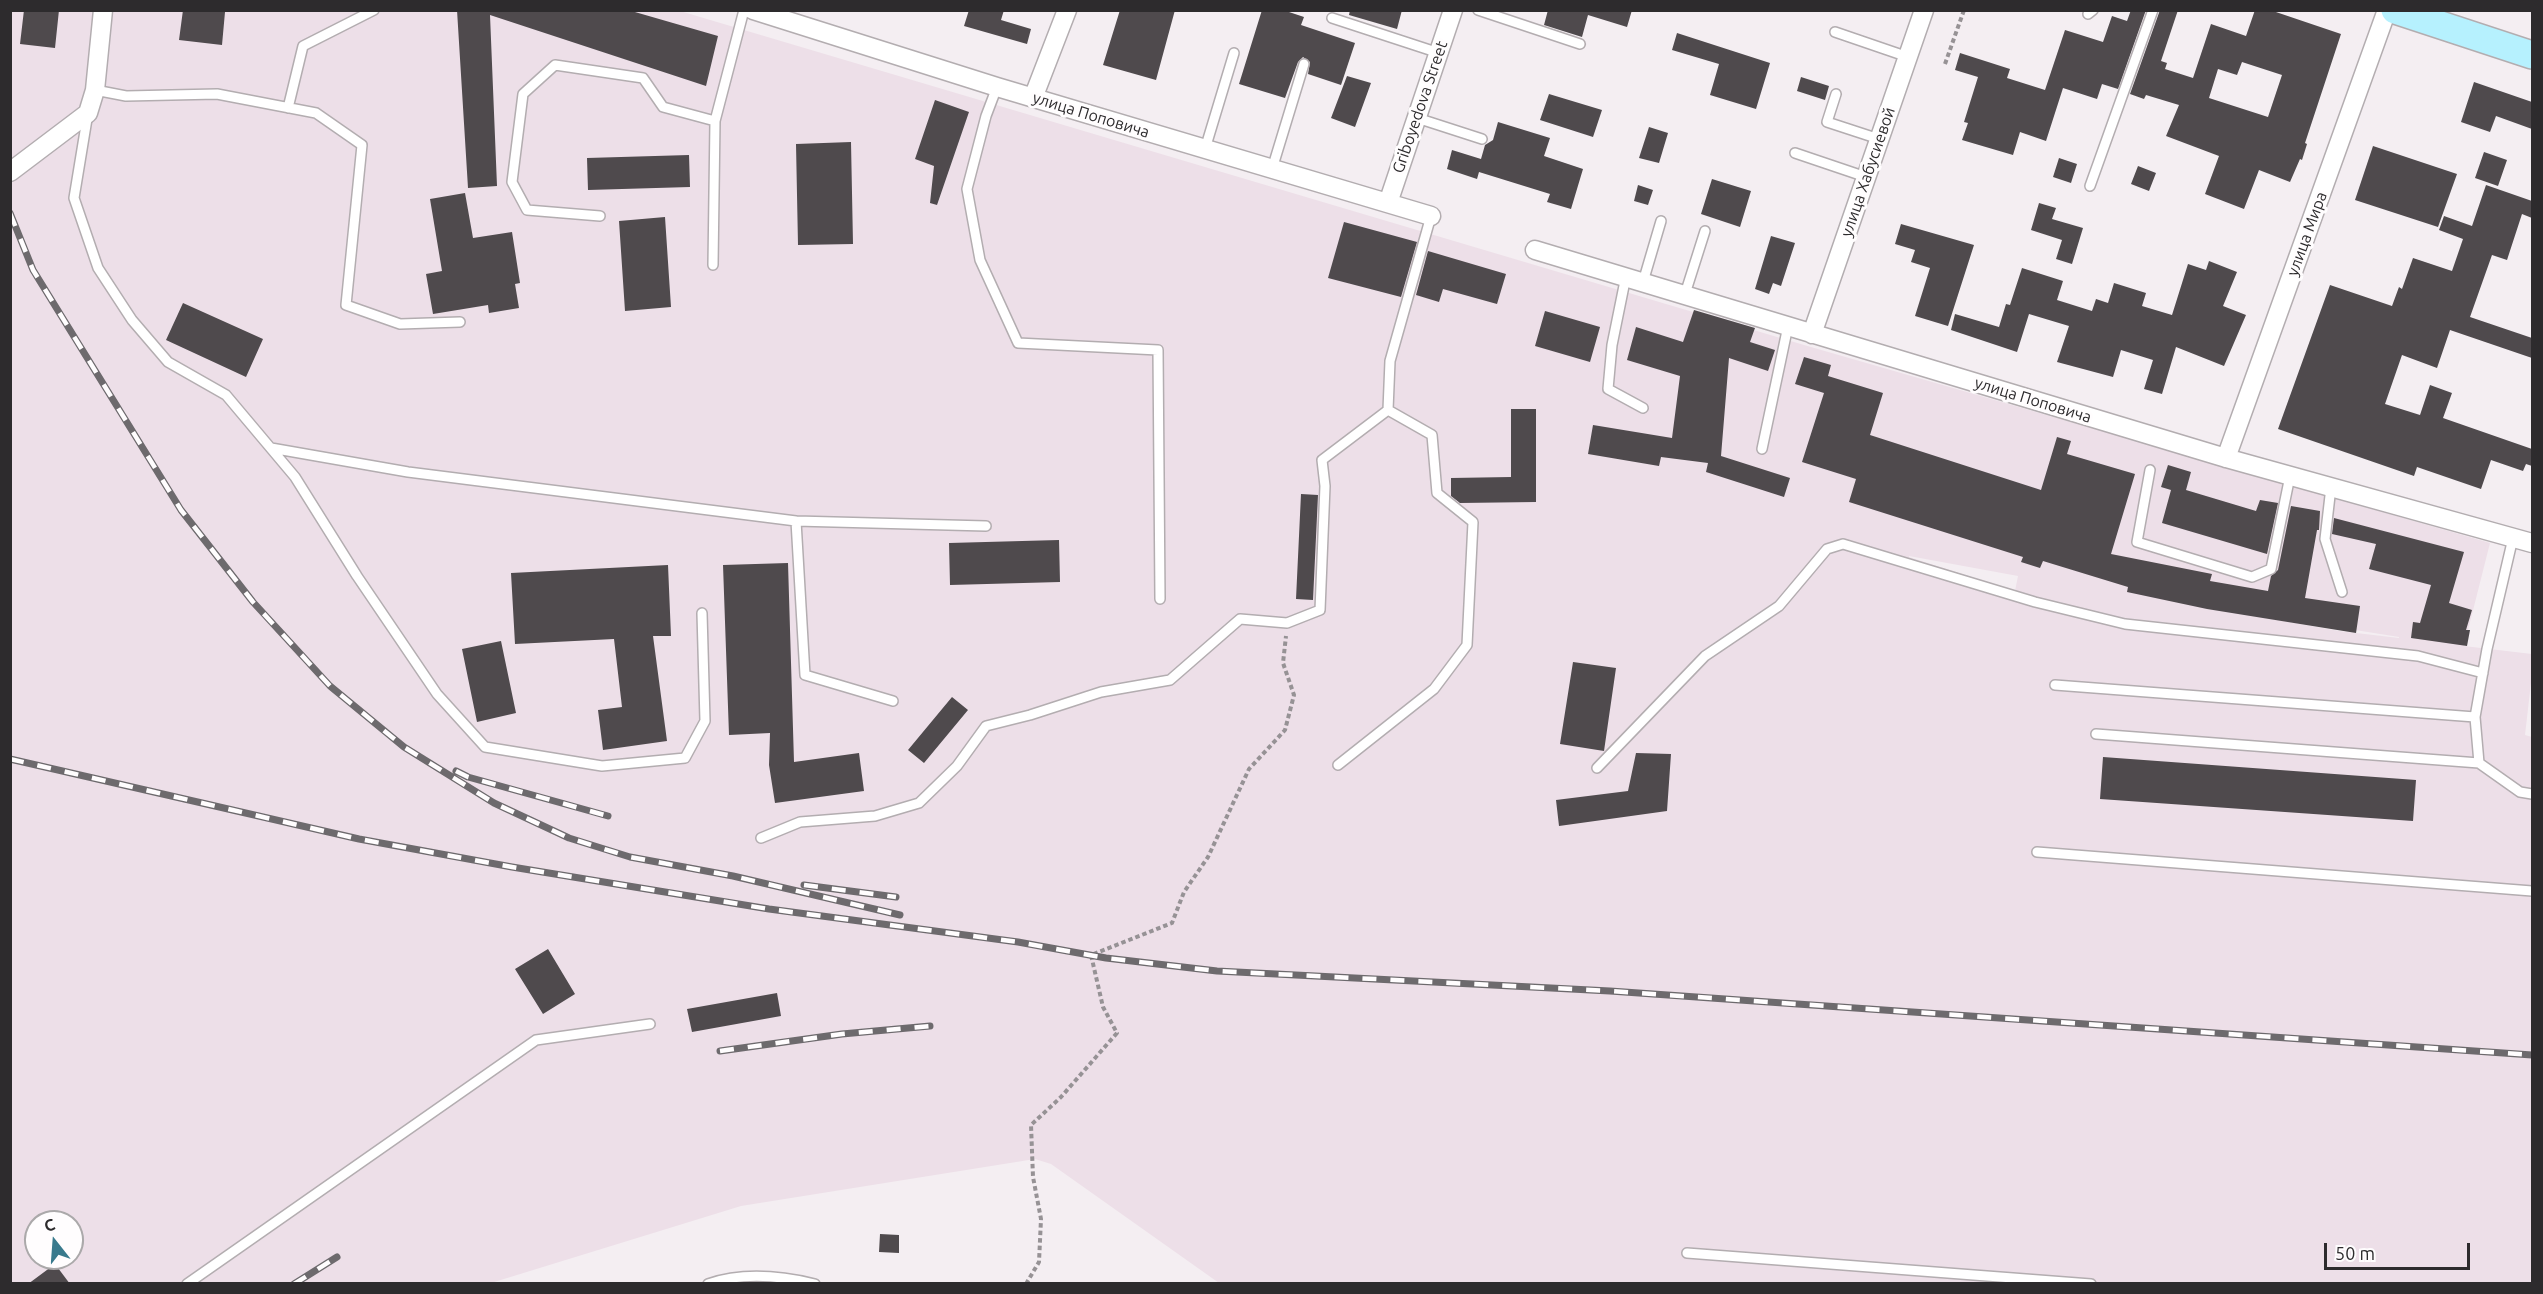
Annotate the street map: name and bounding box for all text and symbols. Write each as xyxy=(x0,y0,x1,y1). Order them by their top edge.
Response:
street label: Griboyedova Street xyxy=(1388,38,1452,176)
street label: улица Поповича xyxy=(1030,88,1152,142)
street label: улица Хабусиевой xyxy=(1837,105,1899,239)
street label: улица Мира xyxy=(2283,189,2331,279)
street label: улица Поповича xyxy=(1972,373,2094,427)
north arrow xyxy=(24,1210,84,1270)
text: С xyxy=(42,1215,57,1235)
scale bar xyxy=(2327,1231,2472,1269)
text: 50 m xyxy=(2335,1243,2375,1263)

